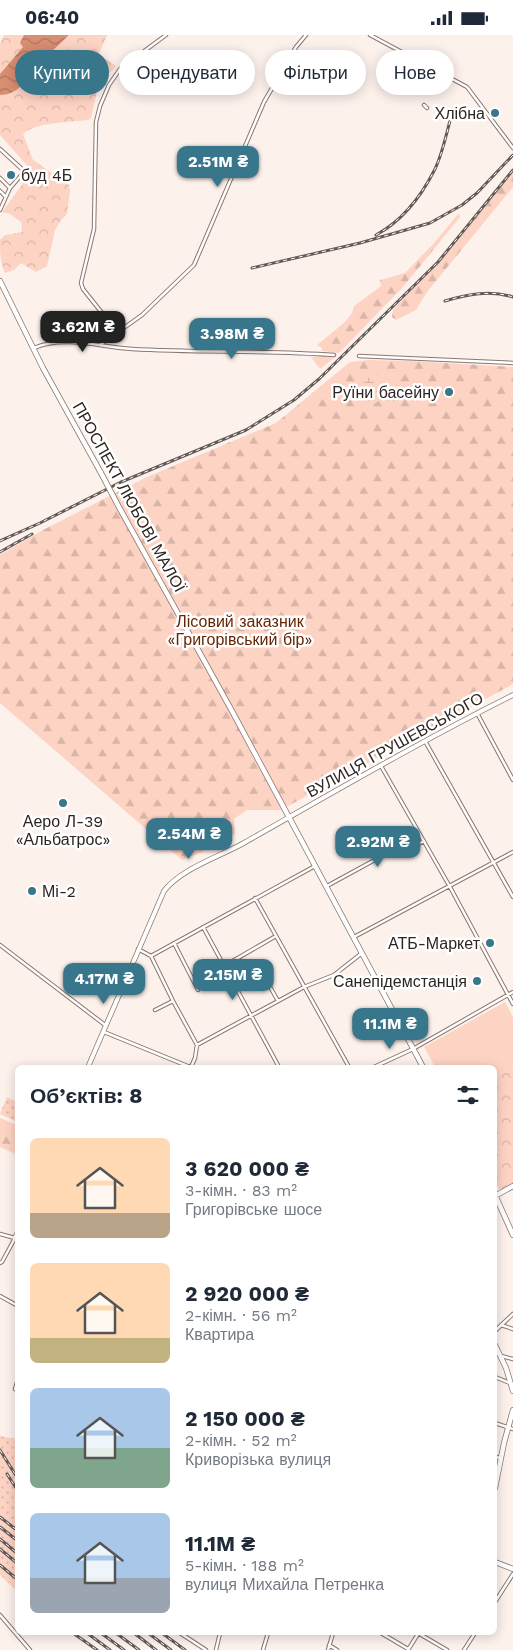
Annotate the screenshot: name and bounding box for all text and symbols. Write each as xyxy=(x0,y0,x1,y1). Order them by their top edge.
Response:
text: 06:40 xyxy=(25,6,79,29)
chip: Купити xyxy=(15,50,109,95)
chip: Орендувати xyxy=(119,50,255,95)
chip: Фільтри xyxy=(265,50,366,95)
chip: Нове xyxy=(376,50,454,95)
place label: Хлібна xyxy=(435,104,485,123)
marker: Хлібна xyxy=(489,107,501,119)
pin: 2.51M ₴ xyxy=(172,145,264,188)
text: 2.51M ₴ xyxy=(188,152,248,171)
place label: буд 4Б xyxy=(21,166,72,185)
marker: буд 4Б xyxy=(5,169,17,181)
pin: 3.62M ₴ xyxy=(37,311,129,353)
text: 3.62M ₴ xyxy=(51,317,115,336)
pin: 3.98M ₴ xyxy=(186,317,278,360)
text: 3.98M ₴ xyxy=(200,324,264,343)
place label: Руїни басейну xyxy=(332,383,439,402)
marker: Руїни басейну xyxy=(443,386,455,398)
street label: ПРОСПЕКТ ЛЮБОВІ МАЛОЇ xyxy=(69,399,190,596)
park label: Лісовий заказник «Григорівський бір» xyxy=(168,612,313,649)
street label: ВУЛИЦЯ ГРУШЕВСЬКОГО xyxy=(303,688,487,802)
marker: Аеро Л-39 «Альбатрос» xyxy=(57,797,69,809)
place label: Аеро Л-39 «Альбатрос» xyxy=(16,812,110,849)
pin: 2.54M ₴ xyxy=(143,817,235,860)
text: 2.54M ₴ xyxy=(157,824,221,843)
pin: 2.92M ₴ xyxy=(332,825,424,868)
text: 2.92M ₴ xyxy=(346,832,410,851)
place label: Мі-2 xyxy=(42,882,76,901)
marker: Мі-2 xyxy=(26,885,38,897)
place label: АТБ-Маркет xyxy=(388,934,481,953)
marker: АТБ-Маркет xyxy=(484,937,496,949)
pin: 2.15M ₴ xyxy=(187,959,279,1001)
pin: 4.17M ₴ xyxy=(58,963,150,1005)
text: 2.15M ₴ xyxy=(204,965,262,984)
text: 4.17M ₴ xyxy=(74,969,134,988)
place label: Санепідемстанція xyxy=(333,972,467,991)
marker: Санепідемстанція xyxy=(471,975,483,987)
pin: 11.1M ₴ xyxy=(344,1007,436,1050)
text: 11.1M ₴ xyxy=(363,1014,417,1033)
icon: filters xyxy=(454,1081,482,1109)
text: Об’єктів: 8 xyxy=(30,1083,142,1108)
text: 3 620 000 ₴ xyxy=(185,1156,309,1181)
icon: home xyxy=(70,1158,130,1218)
text: 3-кімн. · 83 m² xyxy=(185,1181,297,1200)
text: Григорівське шосе xyxy=(185,1200,322,1219)
text: 2 920 000 ₴ xyxy=(185,1281,309,1306)
icon: home xyxy=(70,1283,130,1343)
text: 2-кімн. · 56 m² xyxy=(185,1306,297,1325)
text: Квартира xyxy=(185,1325,254,1344)
text: 2 150 000 ₴ xyxy=(185,1406,305,1431)
icon: home xyxy=(70,1408,130,1468)
text: 2-кімн. · 52 m² xyxy=(185,1431,297,1450)
text: Криворізька вулиця xyxy=(185,1450,331,1469)
text: 11.1M ₴ xyxy=(185,1531,255,1556)
icon: home xyxy=(70,1533,130,1593)
text: 5-кімн. · 188 m² xyxy=(185,1556,304,1575)
text: вулиця Михайла Петренка xyxy=(185,1575,384,1594)

